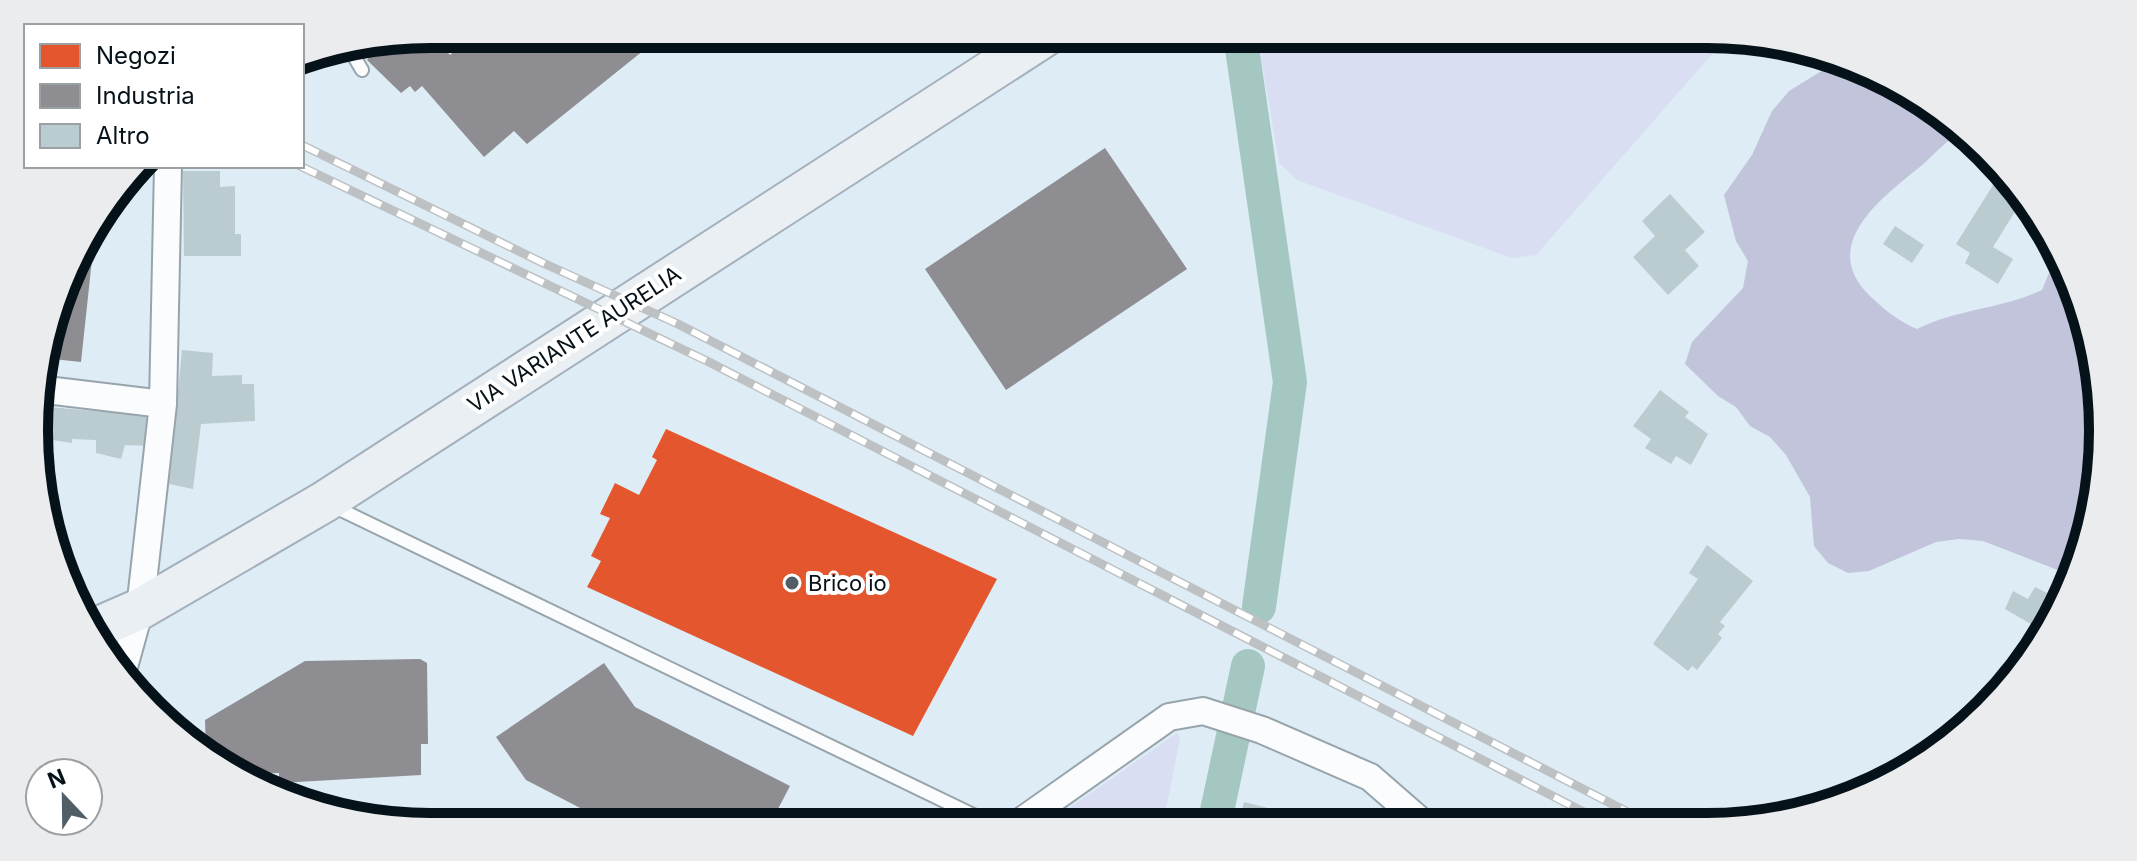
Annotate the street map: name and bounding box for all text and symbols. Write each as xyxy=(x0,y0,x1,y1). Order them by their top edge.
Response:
legend xyxy=(24,24,304,168)
text: Negozi xyxy=(96,41,176,70)
text: Industria xyxy=(96,81,195,110)
text: Altro xyxy=(96,121,150,150)
street label: VIA VARIANTE AURELIA xyxy=(463,260,685,418)
place label: Brico io xyxy=(808,570,887,596)
marker: Brico io xyxy=(783,574,801,592)
north arrow xyxy=(24,757,104,837)
text: N xyxy=(44,763,69,794)

